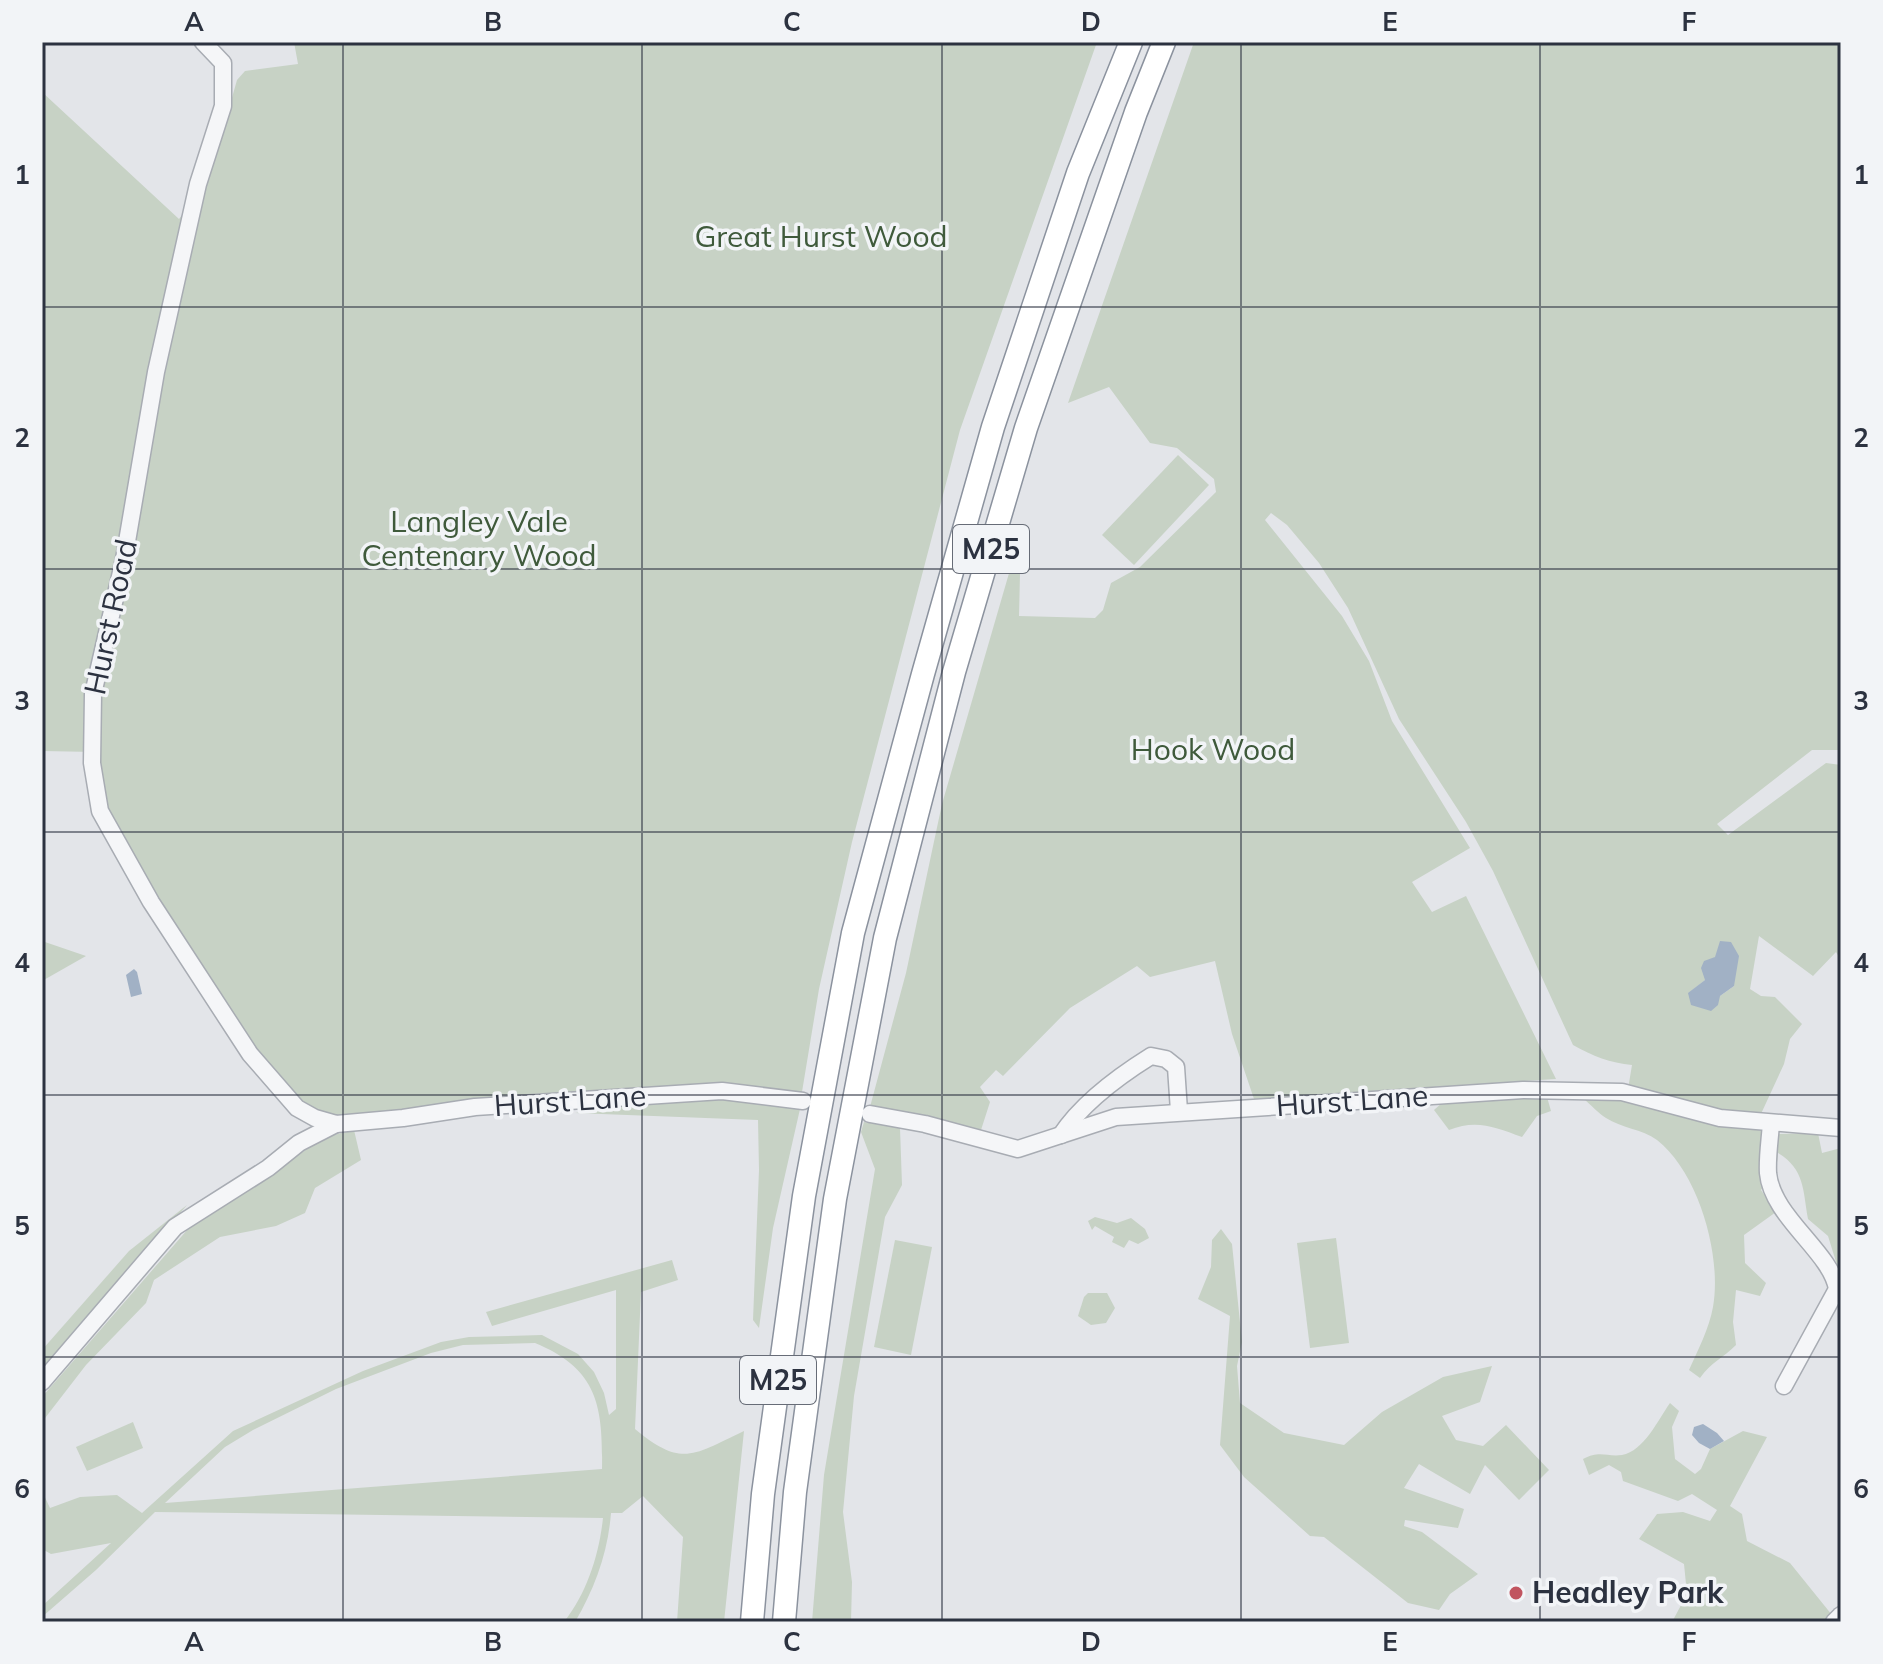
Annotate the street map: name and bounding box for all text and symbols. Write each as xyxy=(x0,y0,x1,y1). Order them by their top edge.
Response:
text: A xyxy=(184,5,204,38)
text: B xyxy=(484,5,502,38)
text: C xyxy=(783,5,801,38)
text: D xyxy=(1081,5,1101,38)
text: E xyxy=(1382,5,1398,38)
text: F xyxy=(1682,5,1697,38)
text: 1 xyxy=(14,158,30,191)
text: 1 xyxy=(1853,158,1869,191)
park label: Great Hurst Wood xyxy=(694,217,948,255)
text: 2 xyxy=(14,421,30,454)
text: 2 xyxy=(1853,421,1869,454)
park label: Langley Vale Centenary Wood xyxy=(361,502,597,574)
road number: M25 xyxy=(953,525,1029,573)
street label: Hurst Road xyxy=(75,536,145,698)
text: 3 xyxy=(14,684,30,717)
text: 3 xyxy=(1853,684,1869,717)
park label: Hook Wood xyxy=(1131,730,1295,768)
text: 4 xyxy=(14,946,30,979)
text: 4 xyxy=(1853,946,1869,979)
street label: Hurst Lane xyxy=(493,1076,647,1124)
street label: Hurst Lane xyxy=(1275,1076,1429,1124)
text: 5 xyxy=(14,1209,30,1242)
text: 5 xyxy=(1853,1209,1869,1242)
road number: M25 xyxy=(740,1356,816,1404)
text: 6 xyxy=(14,1472,30,1505)
text: 6 xyxy=(1853,1472,1869,1505)
place label: Headley Park xyxy=(1532,1573,1725,1611)
marker: Headley Park xyxy=(1507,1584,1525,1602)
text: A xyxy=(184,1625,204,1658)
text: B xyxy=(484,1625,502,1658)
text: C xyxy=(783,1625,801,1658)
text: D xyxy=(1081,1625,1101,1658)
text: E xyxy=(1382,1625,1398,1658)
text: F xyxy=(1682,1625,1697,1658)

